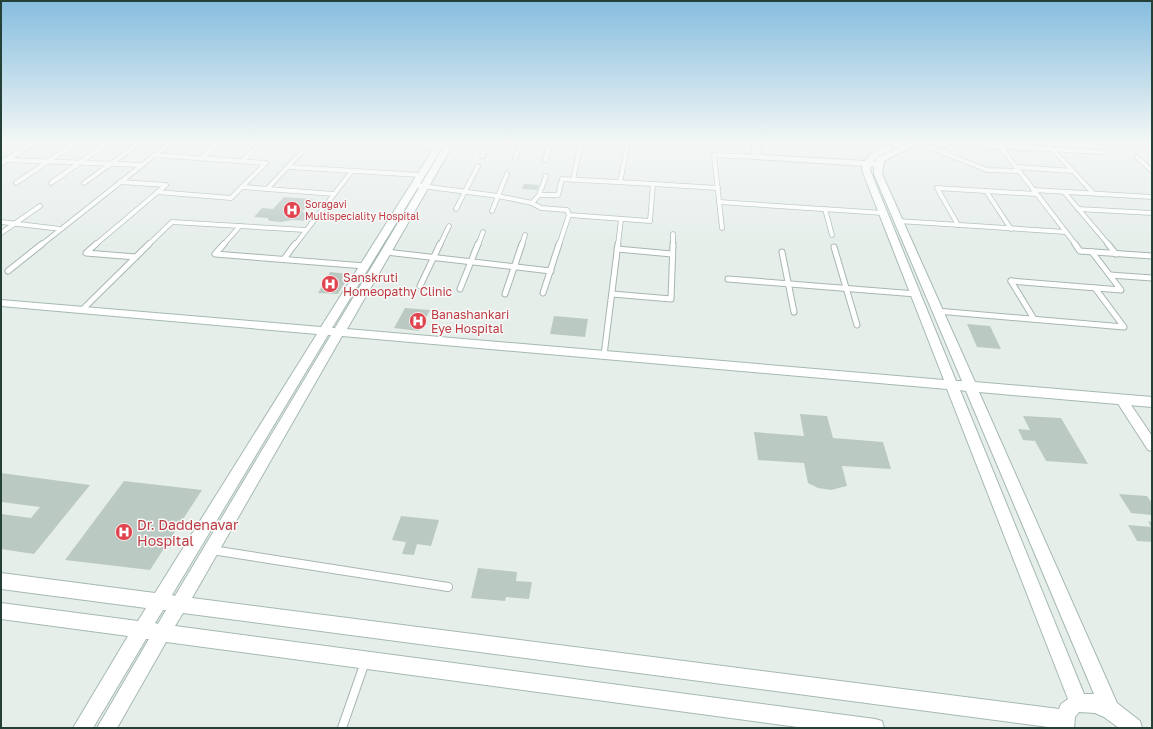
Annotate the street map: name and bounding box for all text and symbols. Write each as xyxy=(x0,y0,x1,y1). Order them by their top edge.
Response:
place label: Soragavi Multispeciality Hospital xyxy=(305,198,419,222)
hospital icon: Soragavi Multispeciality Hospital xyxy=(282,200,302,220)
place label: Sanskruti Homeopathy Clinic xyxy=(343,270,453,299)
hospital icon: Sanskruti Homeopathy Clinic xyxy=(320,274,340,294)
place label: Banashankari Eye Hospital xyxy=(431,307,509,336)
hospital icon: Banashankari Eye Hospital xyxy=(408,311,428,331)
place label: Dr. Daddenavar Hospital xyxy=(137,516,239,549)
hospital icon: Dr. Daddenavar Hospital xyxy=(114,522,134,542)

